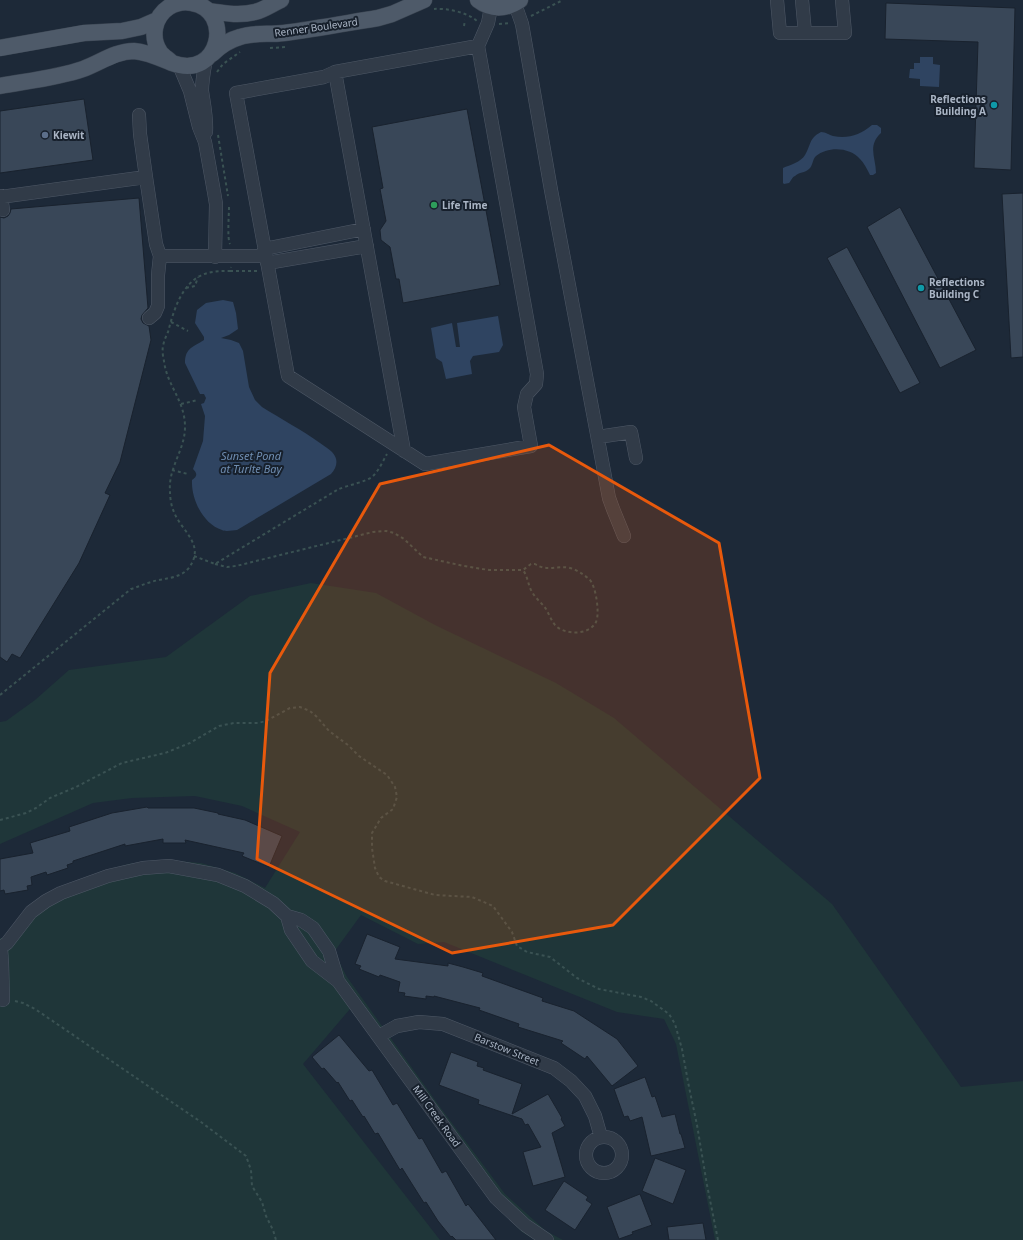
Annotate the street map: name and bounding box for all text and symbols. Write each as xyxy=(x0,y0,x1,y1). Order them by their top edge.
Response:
street label: Renner Boulevard xyxy=(273,14,359,40)
place label: Reflections Building A xyxy=(930,92,986,118)
marker: Reflections Building A xyxy=(989,100,999,110)
place label: Kiewit xyxy=(53,128,85,142)
marker: Kiewit xyxy=(40,130,50,140)
place label: Life Time xyxy=(442,198,488,212)
marker: Life Time xyxy=(429,200,439,210)
place label: Reflections Building C xyxy=(929,275,985,301)
marker: Reflections Building C xyxy=(916,283,926,293)
water label: Sunset Pond at Turlte Bay xyxy=(220,448,283,476)
street label: Barstow Street xyxy=(472,1030,542,1069)
street label: Mill Creek Road xyxy=(410,1082,464,1150)

